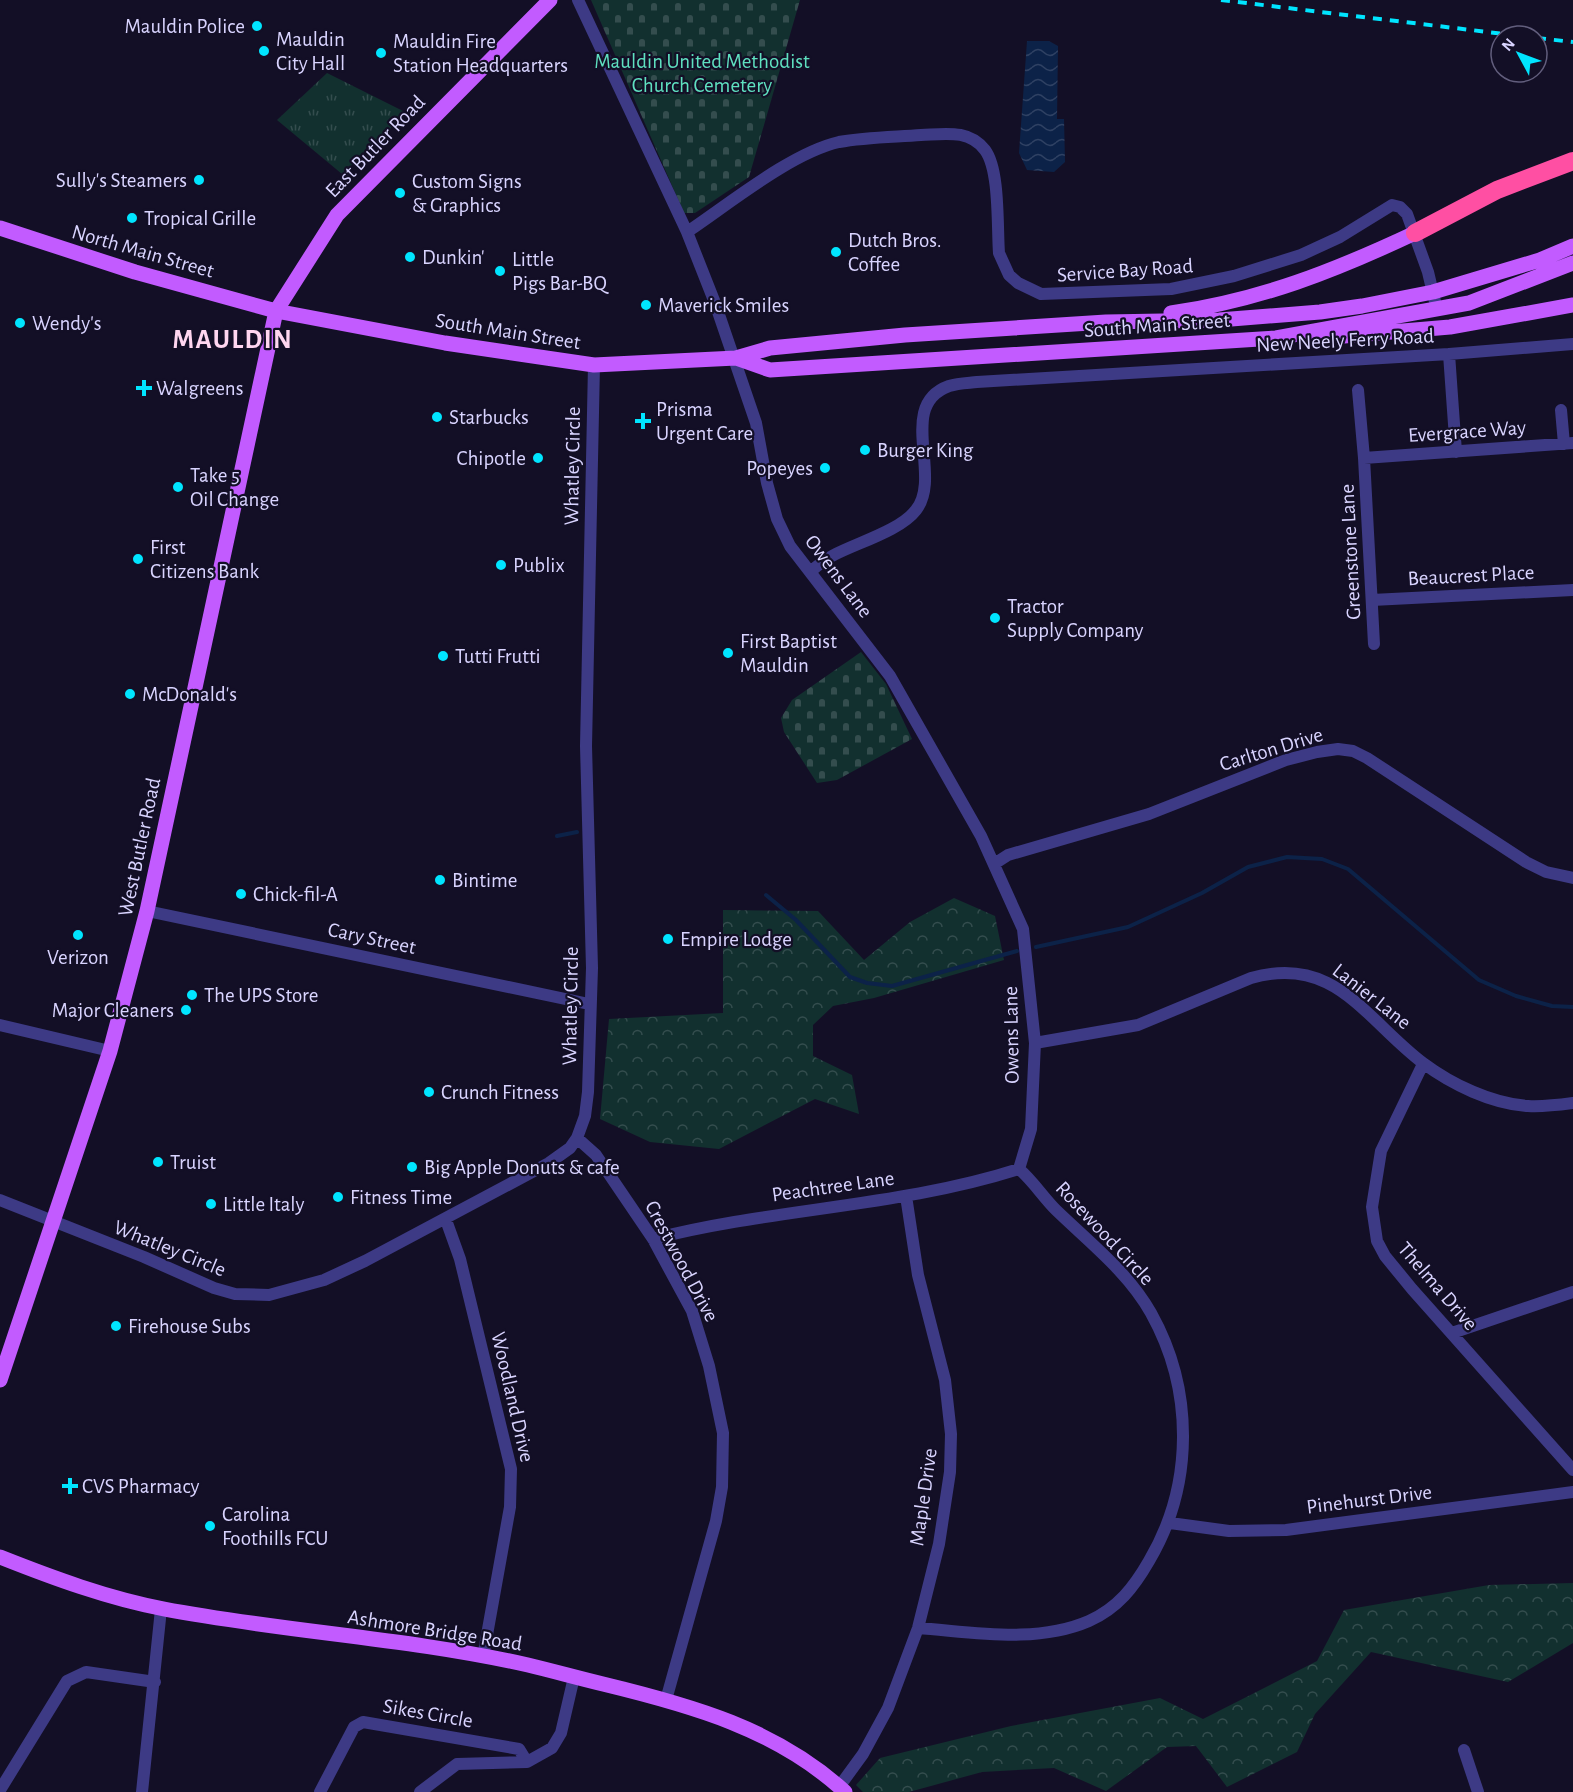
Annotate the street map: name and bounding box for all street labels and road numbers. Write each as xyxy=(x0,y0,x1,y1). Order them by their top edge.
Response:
street label: East Butler Road xyxy=(322,91,429,201)
street label: North Main Street xyxy=(69,221,217,282)
street label: Service Bay Road xyxy=(1056,255,1194,286)
street label: South Main Street xyxy=(434,310,582,353)
street label: South Main Street xyxy=(1083,310,1231,341)
street label: New Neely Ferry Road xyxy=(1256,325,1435,356)
street label: Whatley Circle xyxy=(561,406,584,526)
street label: Evergrace Way xyxy=(1407,417,1527,446)
street label: Greenstone Lane xyxy=(1336,483,1365,621)
street label: Owens Lane xyxy=(801,531,876,622)
street label: Beaucrest Place xyxy=(1407,562,1535,589)
street label: Carlton Drive xyxy=(1217,724,1325,775)
street label: West Butler Road xyxy=(115,776,164,918)
street label: Cary Street xyxy=(326,919,418,958)
street label: Whatley Circle xyxy=(559,946,582,1066)
street label: Lanier Lane xyxy=(1329,960,1415,1033)
street label: Owens Lane xyxy=(1000,986,1023,1084)
street label: Peachtree Lane xyxy=(770,1168,896,1205)
street label: Rosewood Circle xyxy=(1052,1177,1158,1289)
street label: Crestwood Drive xyxy=(641,1197,722,1325)
street label: Whatley Circle xyxy=(111,1216,229,1280)
street label: Thelma Drive xyxy=(1394,1238,1481,1335)
street label: Woodland Drive xyxy=(487,1330,538,1464)
street label: Maple Drive xyxy=(906,1447,941,1547)
street label: Pinehurst Drive xyxy=(1305,1481,1433,1518)
street label: Ashmore Bridge Road xyxy=(346,1606,524,1655)
street label: Sikes Circle xyxy=(381,1695,474,1732)

